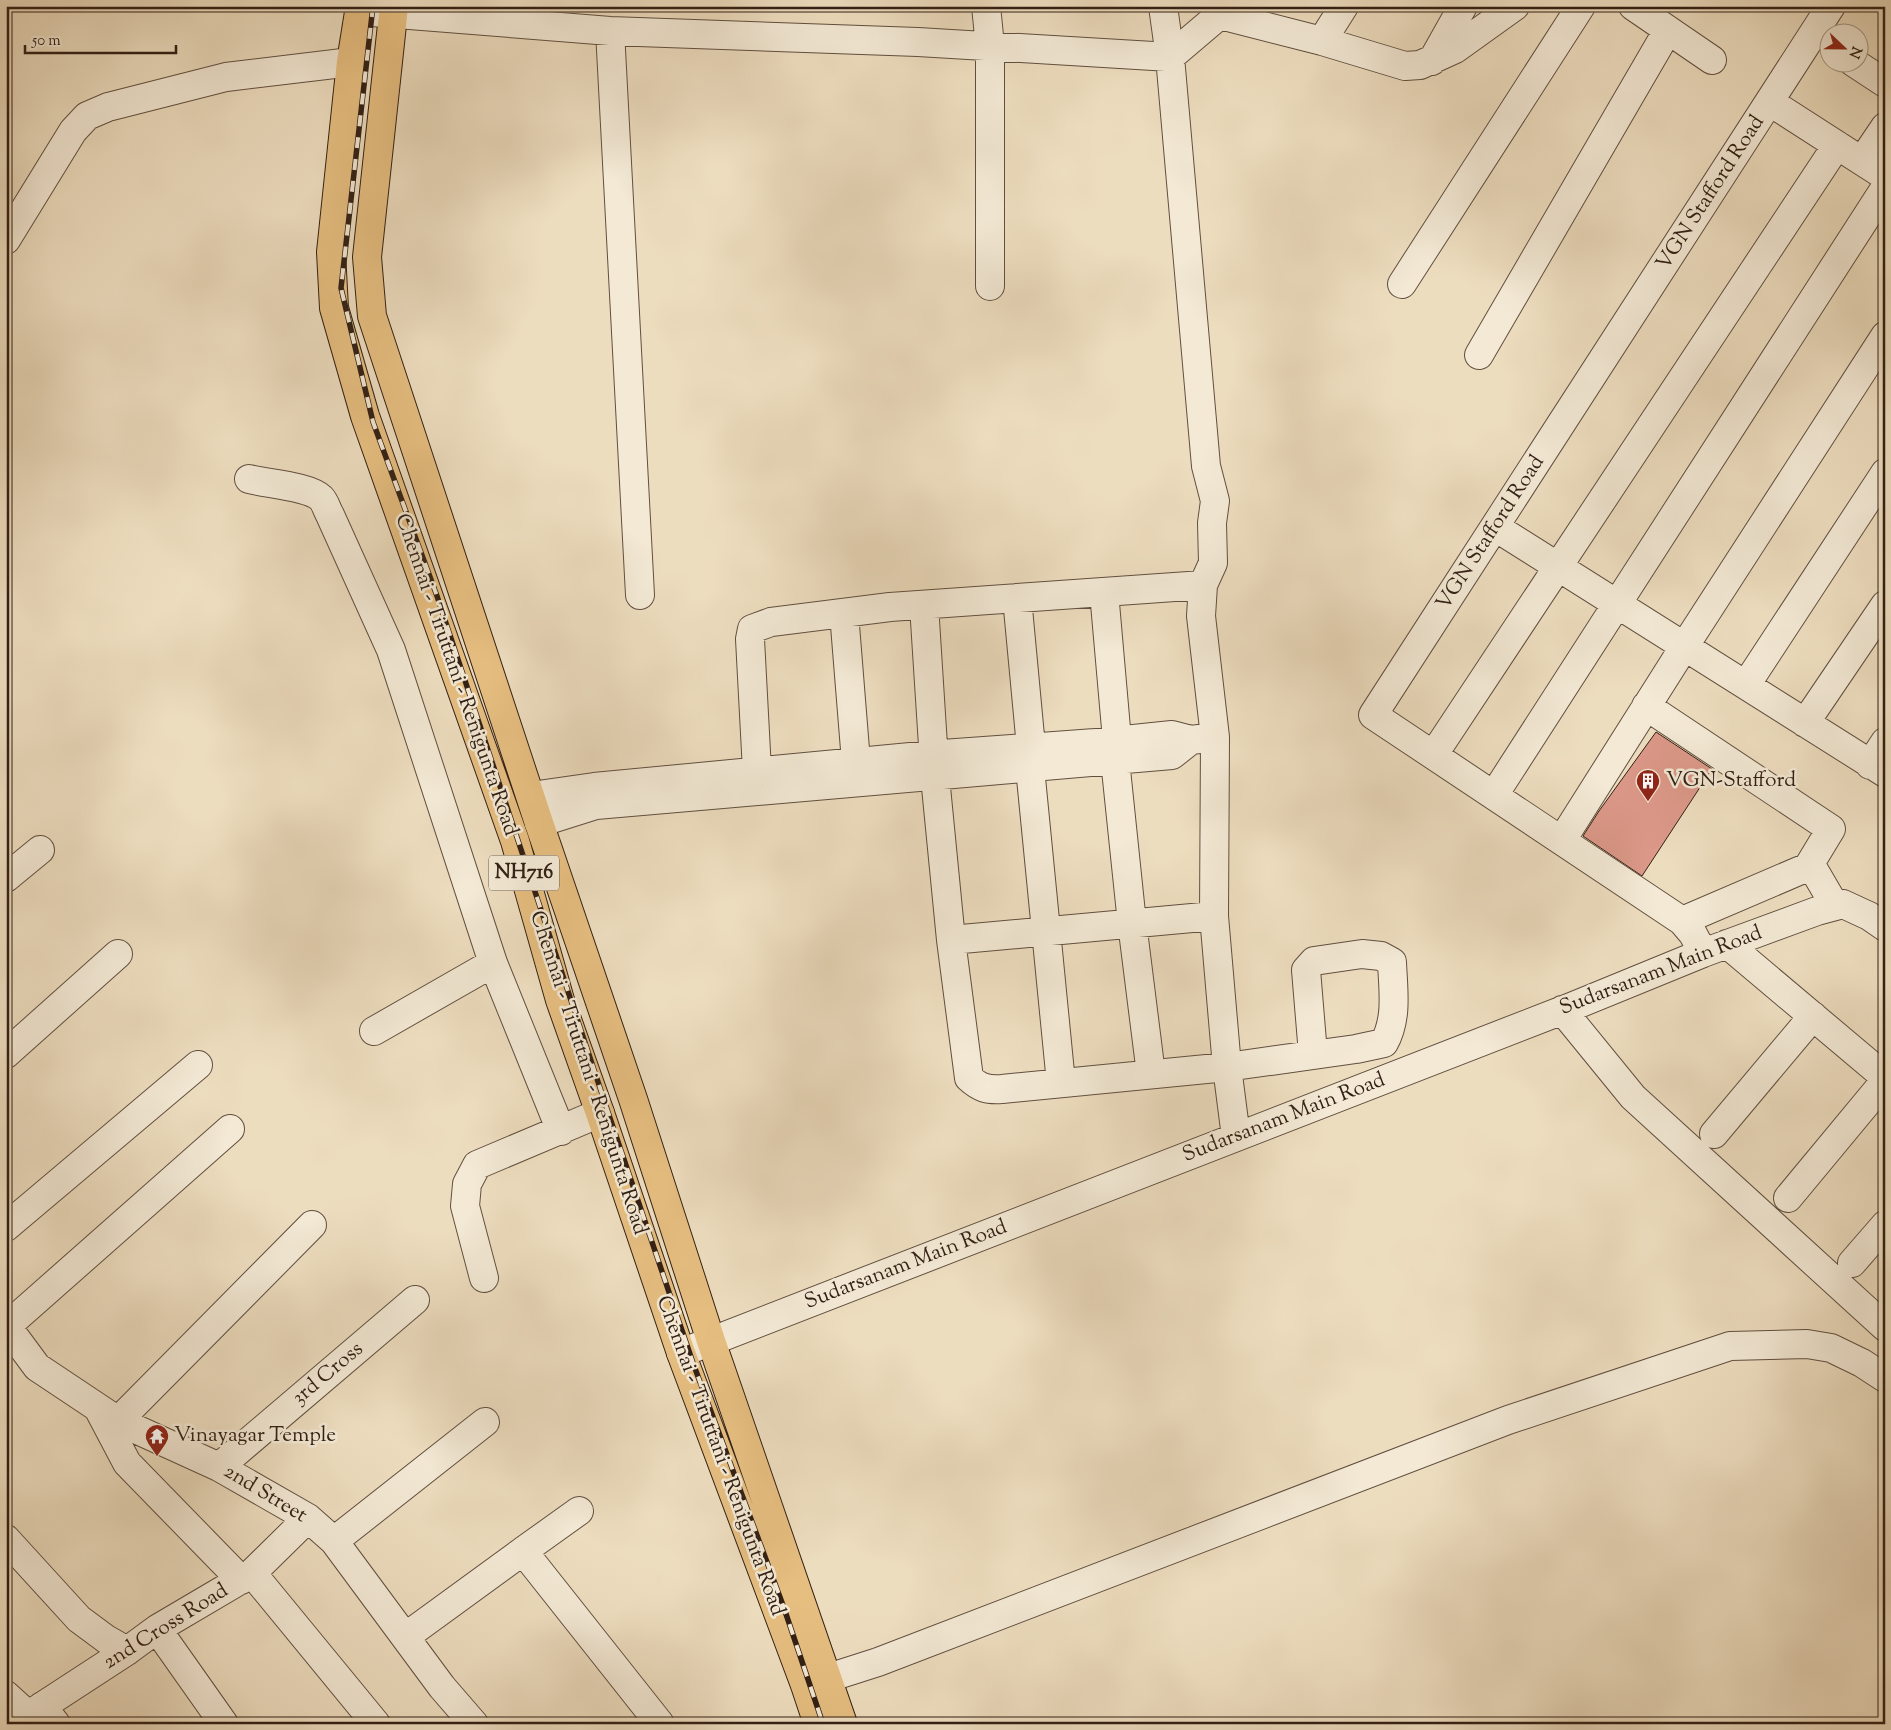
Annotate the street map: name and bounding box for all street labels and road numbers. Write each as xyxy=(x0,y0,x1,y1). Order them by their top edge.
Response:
street label: VGN Stafford Road xyxy=(1650,109,1773,276)
street label: VGN Stafford Road xyxy=(1430,449,1553,616)
street label: Chennai - Tiruttani - Renigunta Road xyxy=(387,510,525,840)
road number: NH716 xyxy=(489,856,559,890)
street label: Chennai - Tiruttani - Renigunta Road xyxy=(521,907,655,1239)
street label: Sudarsanam Main Road xyxy=(1555,918,1767,1023)
street label: Sudarsanam Main Road xyxy=(1178,1065,1390,1170)
street label: Sudarsanam Main Road xyxy=(800,1212,1012,1317)
street label: Chennai - Tiruttani - Renigunta Road xyxy=(648,1292,792,1621)
street label: 3rd Cross xyxy=(286,1335,370,1413)
street label: 2nd Street xyxy=(218,1457,312,1531)
street label: 2nd Cross Road xyxy=(98,1576,235,1677)

